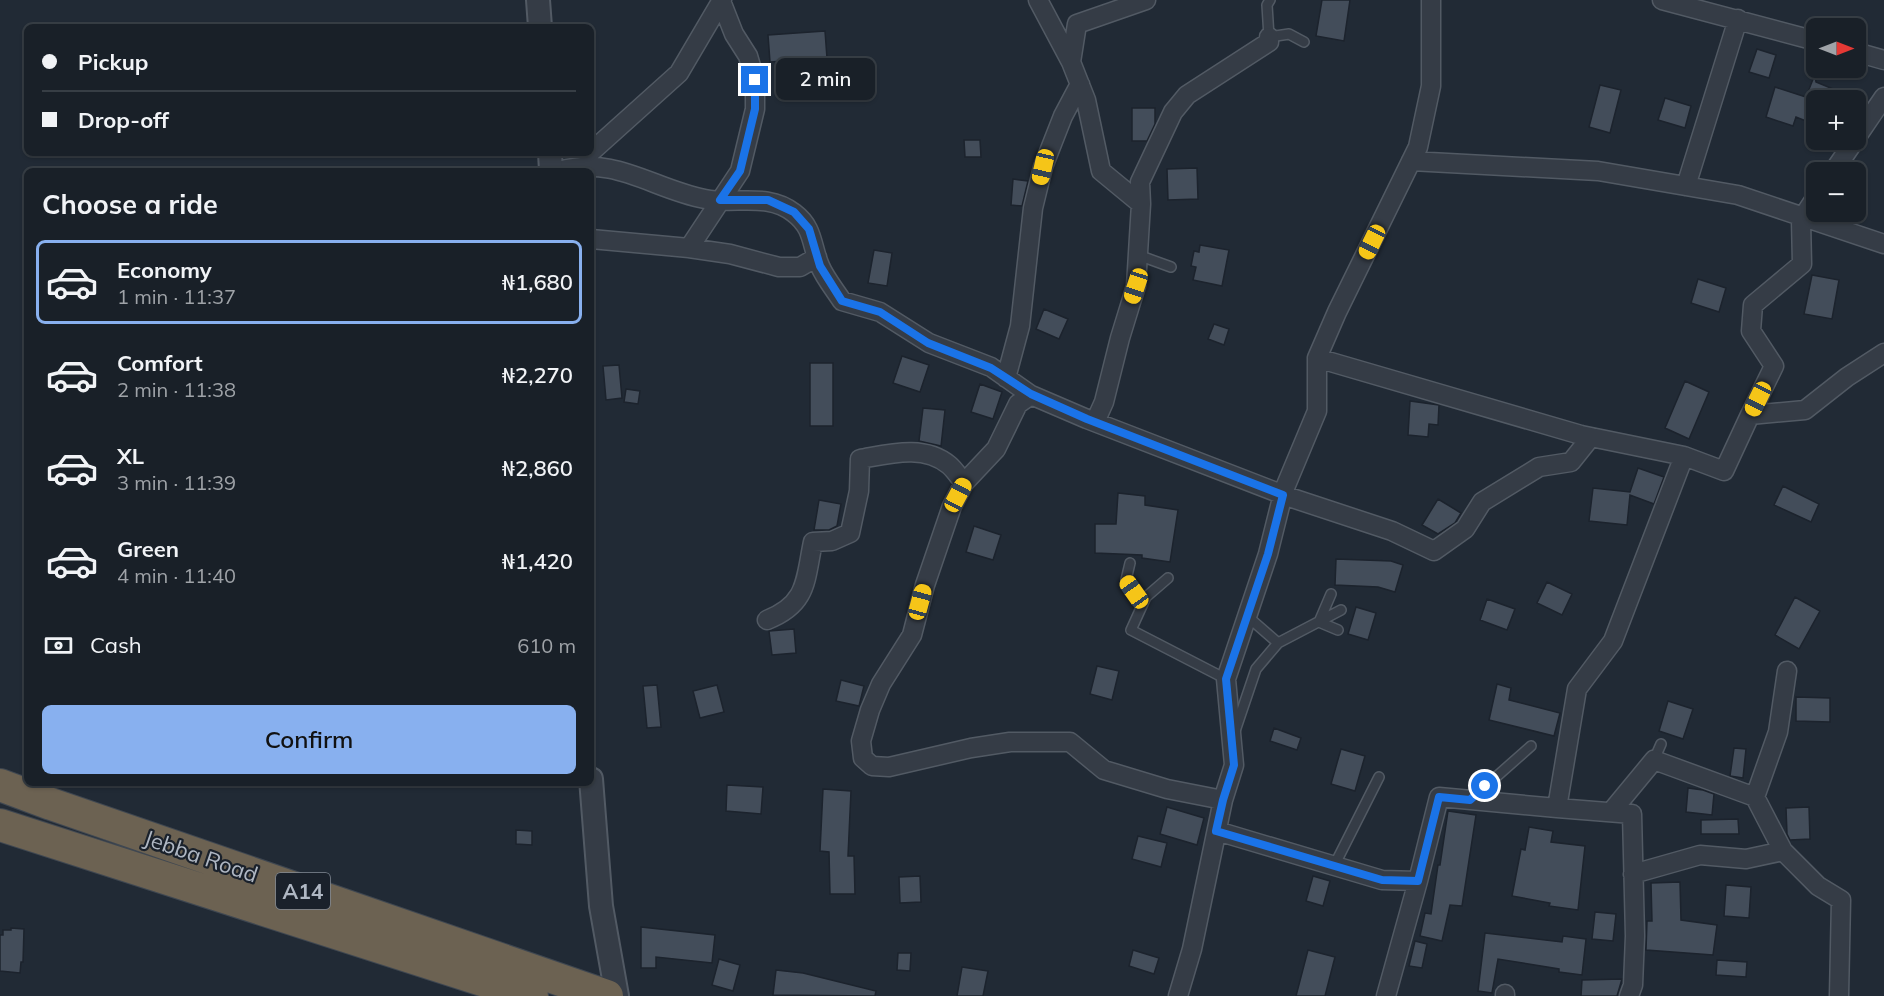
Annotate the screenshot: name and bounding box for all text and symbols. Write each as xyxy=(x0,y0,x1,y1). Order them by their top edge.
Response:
north arrow xyxy=(1806,18,1866,78)
map controls xyxy=(1806,18,1866,222)
text: Pickup xyxy=(78,48,148,76)
callout: 2 min xyxy=(776,59,875,101)
route end xyxy=(741,66,768,93)
text: 2 min xyxy=(800,66,851,91)
button: + xyxy=(1806,90,1866,150)
text: Drop-off xyxy=(78,106,169,134)
car xyxy=(1030,147,1056,187)
button: − xyxy=(1806,162,1866,222)
text: Choose a ride xyxy=(42,187,218,221)
car xyxy=(1356,222,1388,262)
icon: car xyxy=(45,255,99,309)
text: Economy xyxy=(117,256,212,284)
car xyxy=(1122,266,1150,306)
text: ₦1,680 xyxy=(502,268,573,296)
text: 1 min · 11:37 xyxy=(117,284,236,309)
icon: car xyxy=(45,348,99,402)
text: Comfort xyxy=(117,349,203,377)
text: ₦2,270 xyxy=(502,361,573,389)
text: 2 min · 11:38 xyxy=(117,377,236,402)
car xyxy=(1742,379,1774,419)
icon: car xyxy=(45,441,99,495)
text: XL xyxy=(117,442,144,470)
text: ₦2,860 xyxy=(502,454,573,482)
text: 3 min · 11:39 xyxy=(117,470,236,495)
car xyxy=(942,475,974,515)
icon: car xyxy=(45,534,99,588)
text: Green xyxy=(117,535,179,563)
text: ₦1,420 xyxy=(502,547,573,575)
text: 4 min · 11:40 xyxy=(117,563,236,588)
car xyxy=(1116,572,1152,612)
car xyxy=(907,582,933,622)
icon: cash xyxy=(42,629,75,662)
text: Cash xyxy=(90,631,142,659)
text: 610 m xyxy=(517,633,576,658)
button: Confirm xyxy=(42,705,576,774)
route start xyxy=(1471,772,1498,799)
street label: Jebba Road xyxy=(140,823,262,889)
road number: A14 xyxy=(276,873,330,909)

